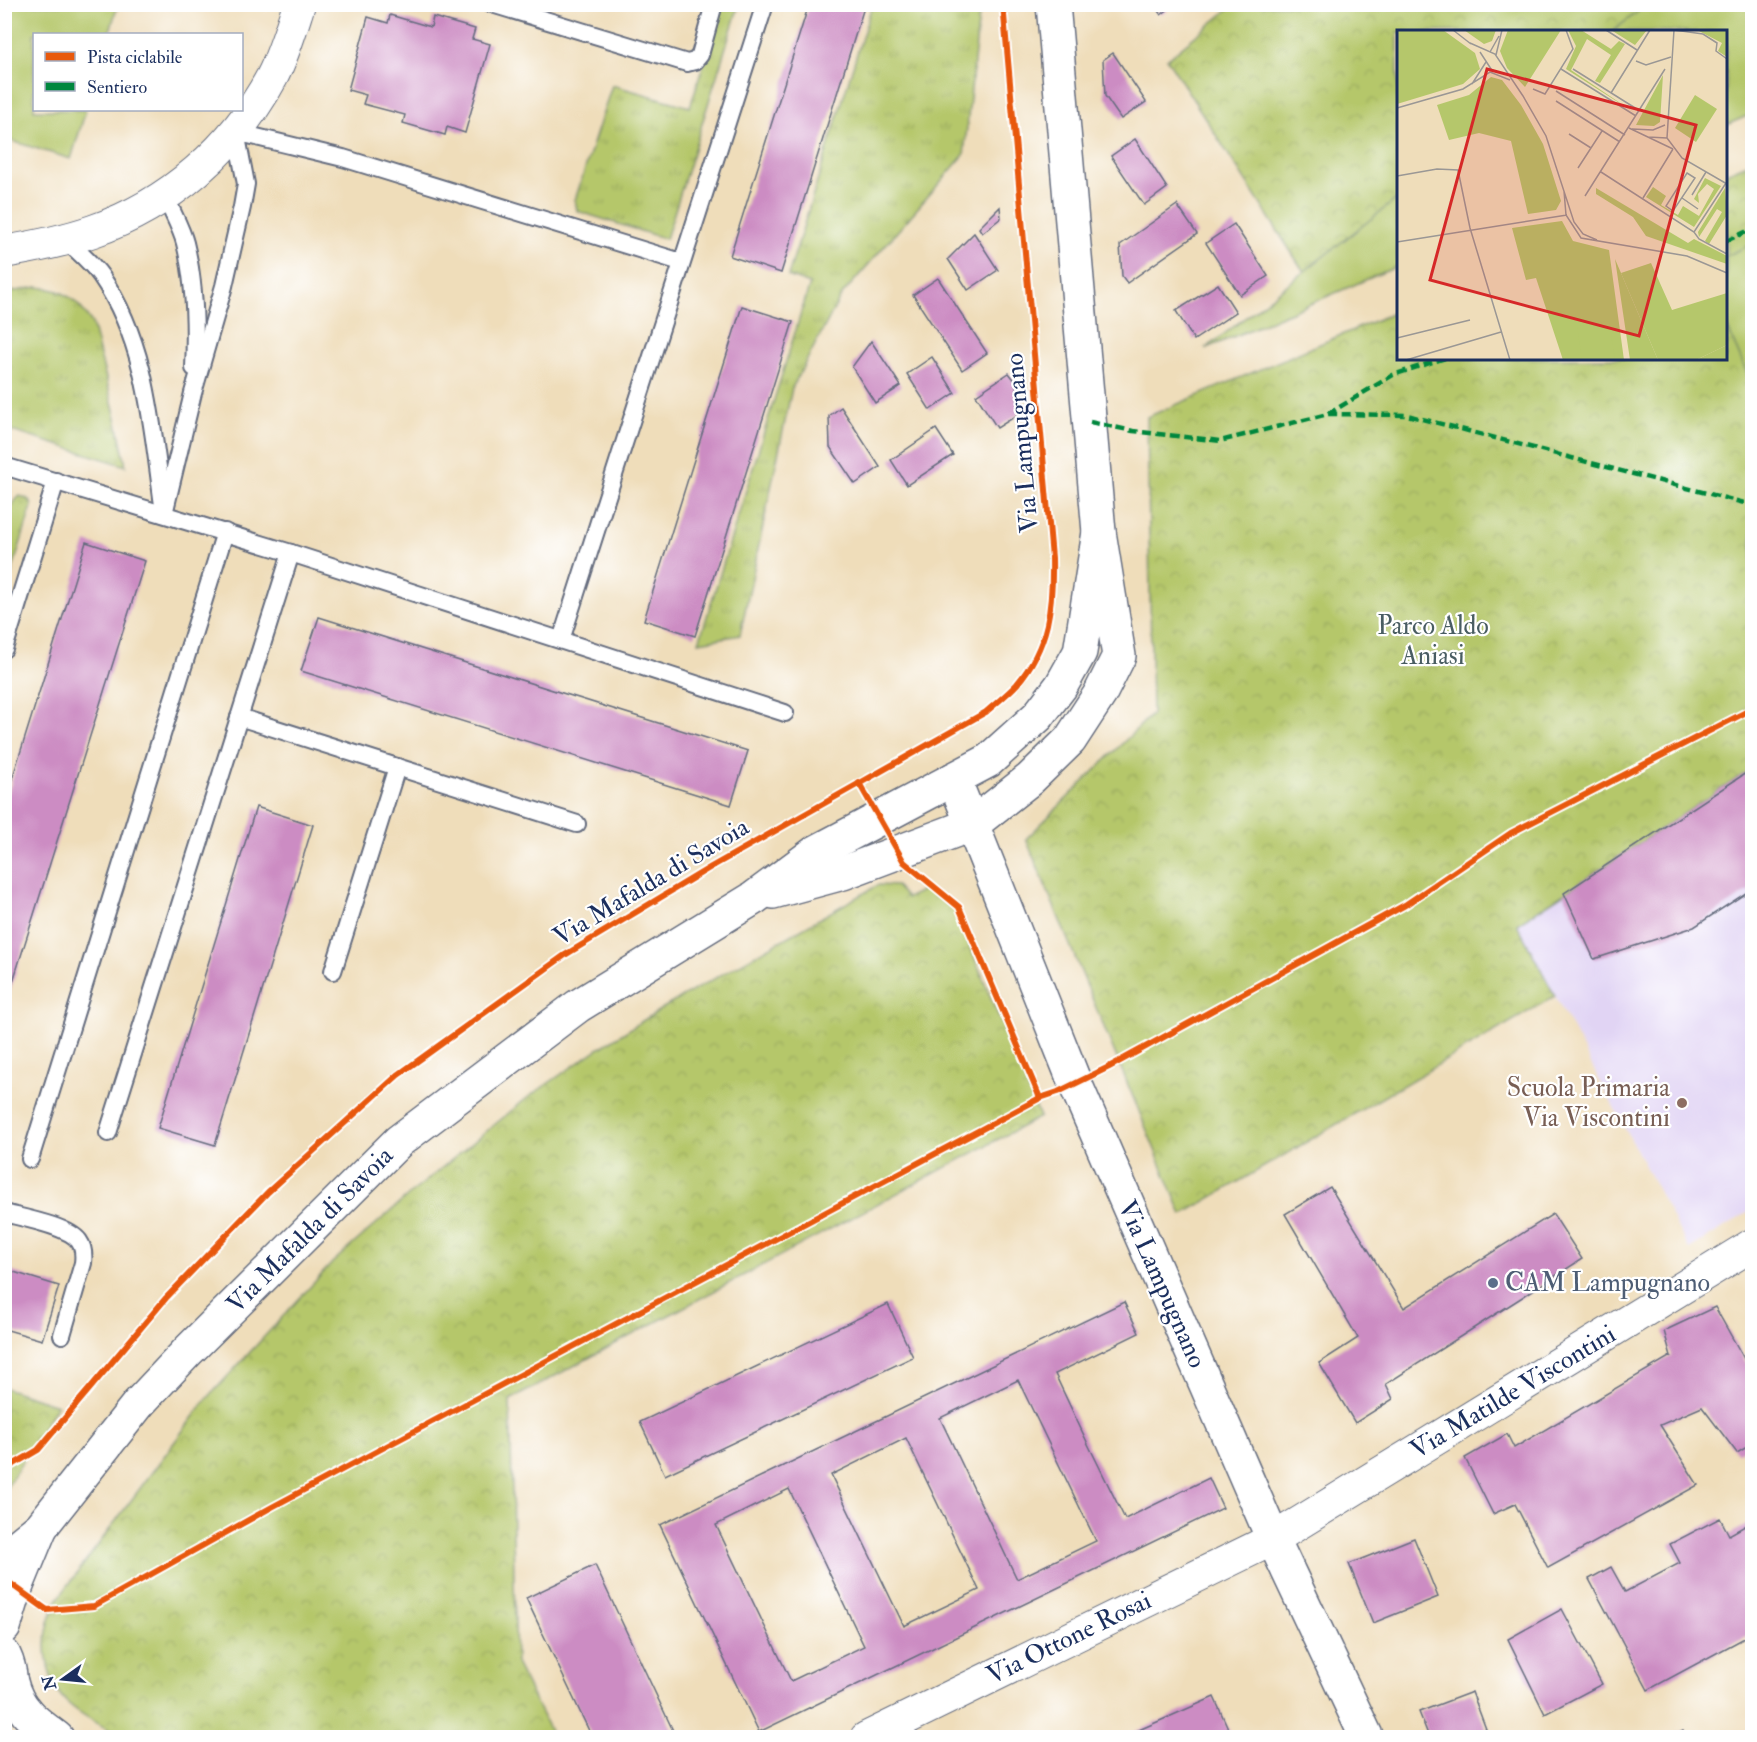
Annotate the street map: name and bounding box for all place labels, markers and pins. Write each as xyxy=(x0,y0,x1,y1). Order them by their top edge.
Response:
place label: Scuola Primaria Via Viscontini xyxy=(1507,1072,1670,1134)
marker: Scuola Primaria Via Viscontini xyxy=(1675,1096,1689,1110)
place label: CAM Lampugnano xyxy=(1505,1267,1710,1300)
marker: CAM Lampugnano xyxy=(1486,1276,1500,1290)

